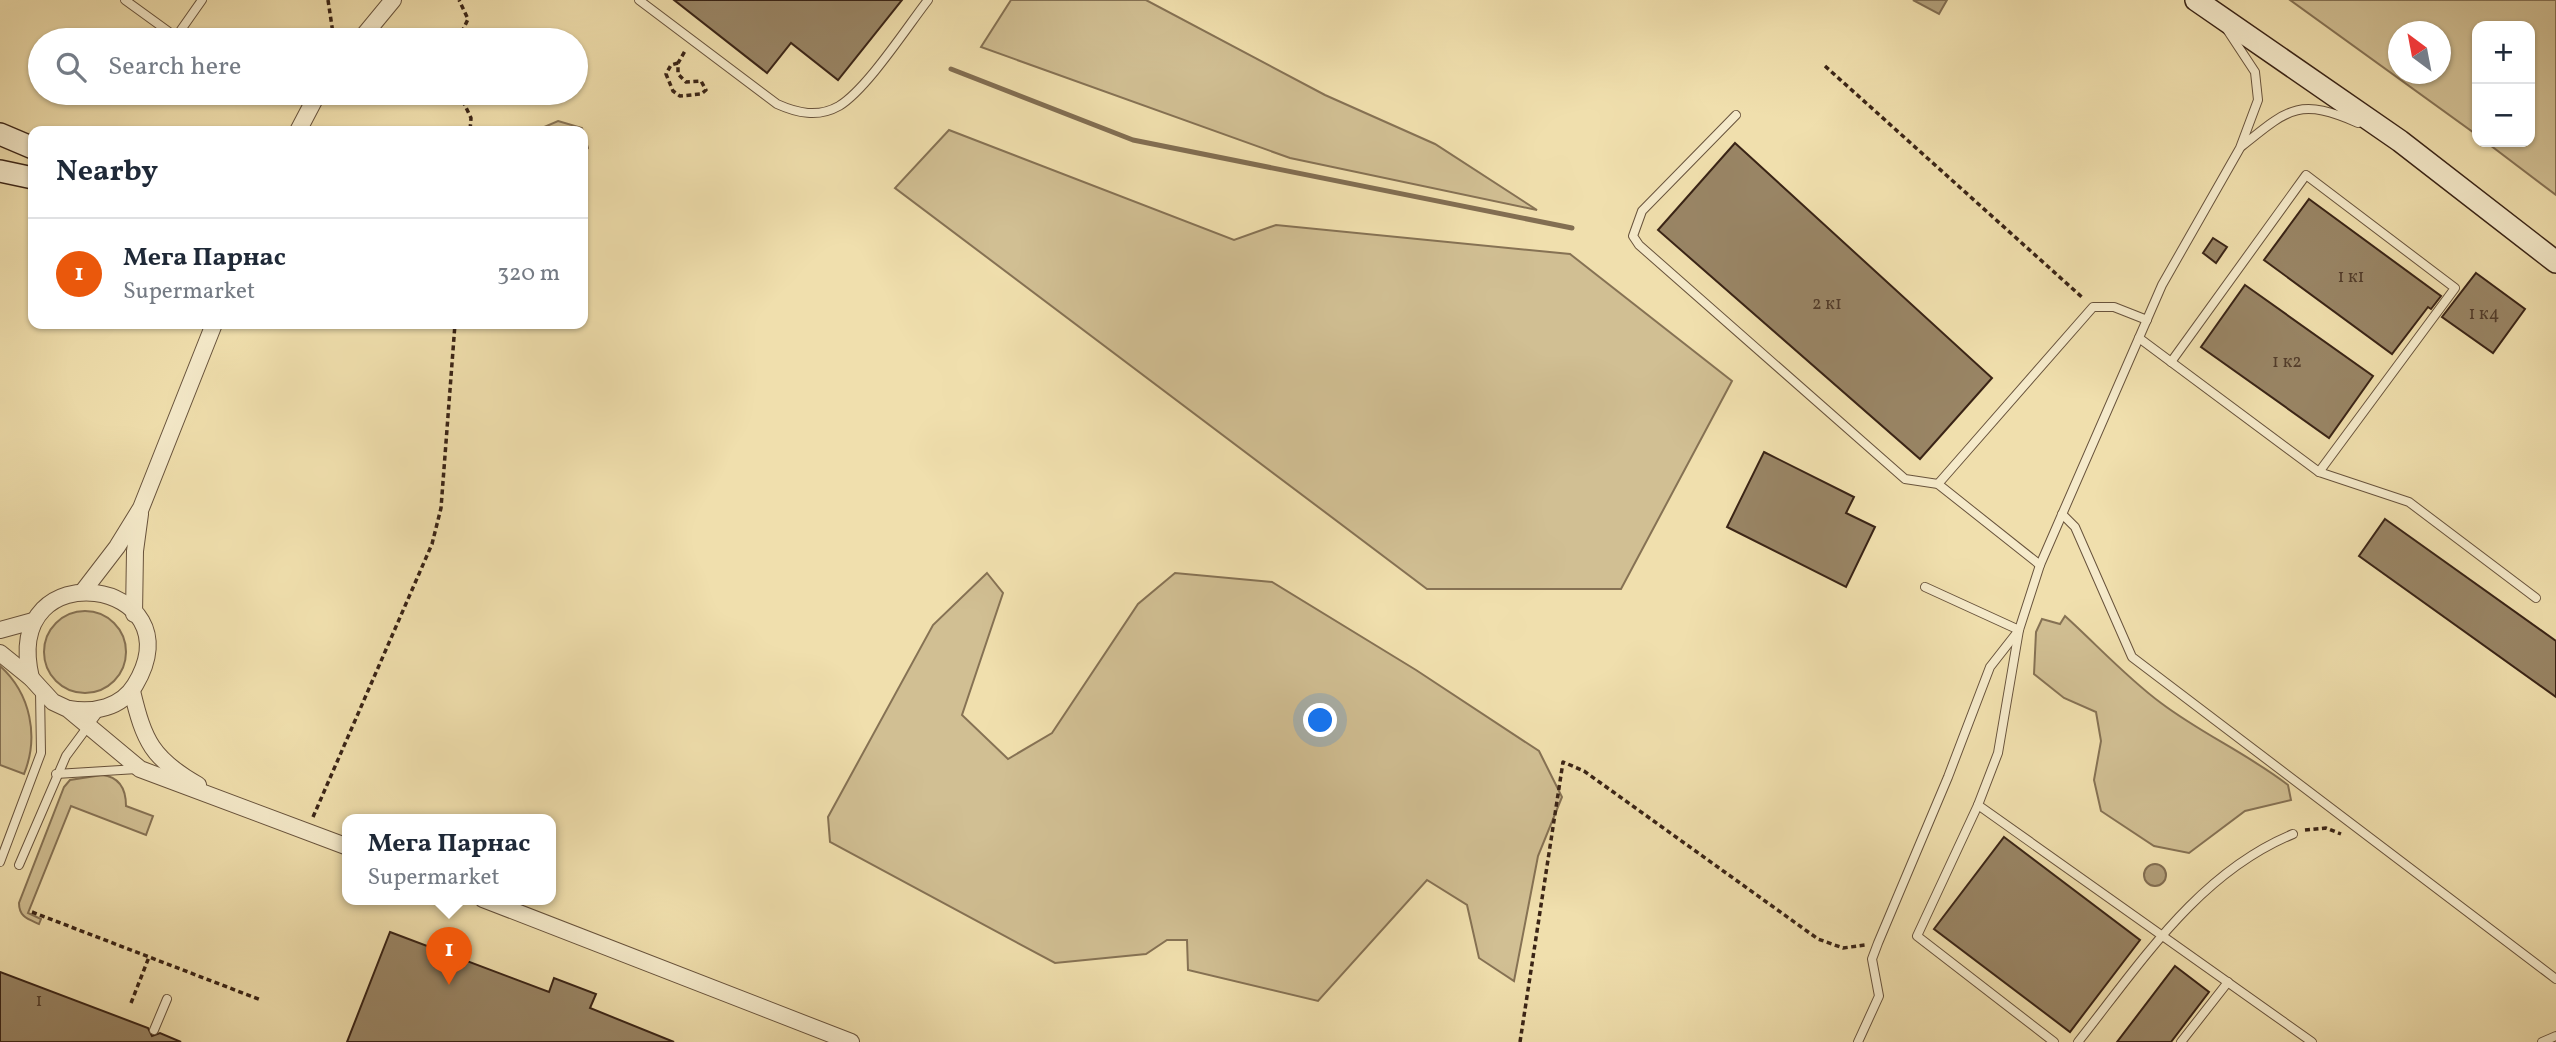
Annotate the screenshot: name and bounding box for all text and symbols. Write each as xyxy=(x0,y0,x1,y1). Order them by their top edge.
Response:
north arrow xyxy=(2388,21,2451,84)
map controls xyxy=(2472,21,2535,147)
button: + xyxy=(2472,21,2535,84)
search box xyxy=(28,28,588,105)
icon: search xyxy=(52,48,90,86)
text: Search here xyxy=(108,49,241,85)
button: − xyxy=(2472,84,2535,147)
text: Nearby xyxy=(56,151,158,193)
text: Мега Парнас xyxy=(123,240,286,276)
text: 1 xyxy=(74,258,84,290)
text: 320 m xyxy=(497,258,560,290)
house number: 1 к1 xyxy=(2337,265,2365,290)
text: Supermarket xyxy=(123,276,255,308)
house number: 2 к1 xyxy=(1812,292,1842,317)
house number: 1 к4 xyxy=(2469,302,2499,327)
house number: 1 к2 xyxy=(2272,350,2302,375)
your location xyxy=(1303,703,1337,737)
popup xyxy=(342,814,556,905)
text: Мега Парнас xyxy=(368,826,530,862)
text: Supermarket xyxy=(368,862,500,894)
pin: 1 xyxy=(426,927,472,985)
house number: 1 xyxy=(36,989,42,1014)

